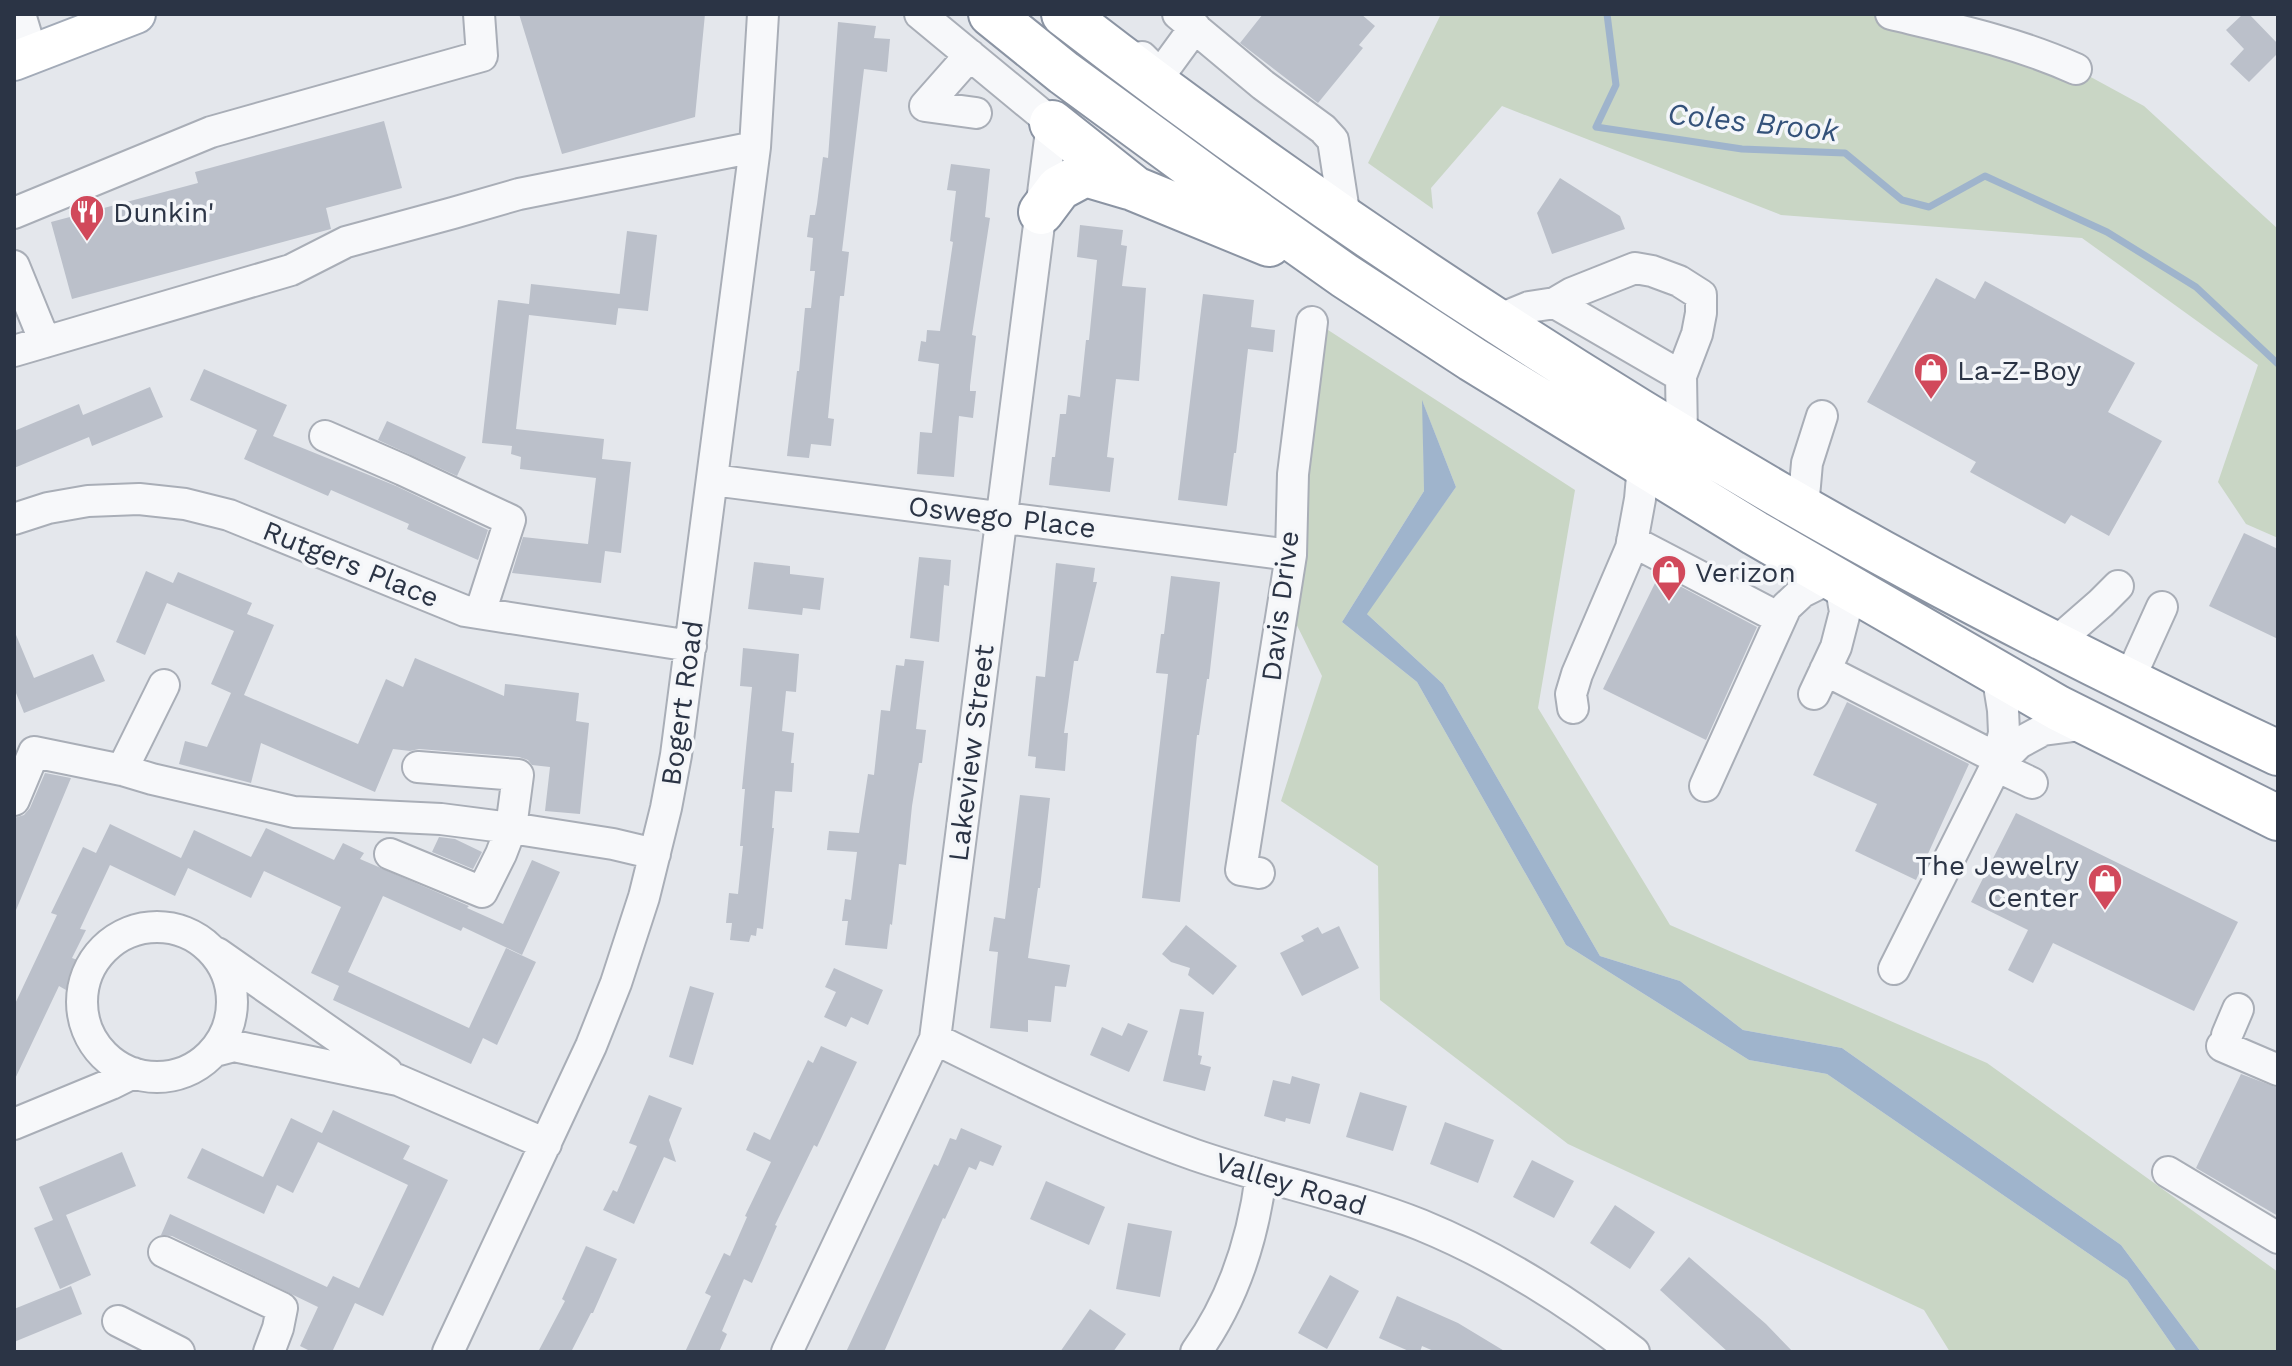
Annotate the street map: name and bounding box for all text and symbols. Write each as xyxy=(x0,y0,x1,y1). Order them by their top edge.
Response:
water label: Coles Brook xyxy=(1666,96,1842,149)
restaurant icon: Dunkin' xyxy=(68,193,106,243)
place label: Dunkin' xyxy=(113,196,214,229)
shop icon: La-Z-Boy xyxy=(1912,351,1950,401)
place label: La-Z-Boy xyxy=(1957,354,2082,387)
street label: Oswego Place xyxy=(906,489,1098,545)
street label: Rutgers Place xyxy=(258,514,444,614)
street label: Davis Drive xyxy=(1254,529,1306,683)
shop icon: Verizon xyxy=(1650,553,1688,603)
place label: Verizon xyxy=(1695,556,1796,589)
street label: Bogert Road xyxy=(654,618,710,788)
street label: Lakeview Street xyxy=(941,642,1001,863)
place label: The Jewelry Center xyxy=(1915,849,2080,914)
shop icon: The Jewelry Center xyxy=(2086,862,2124,912)
street label: Valley Road xyxy=(1211,1145,1371,1223)

